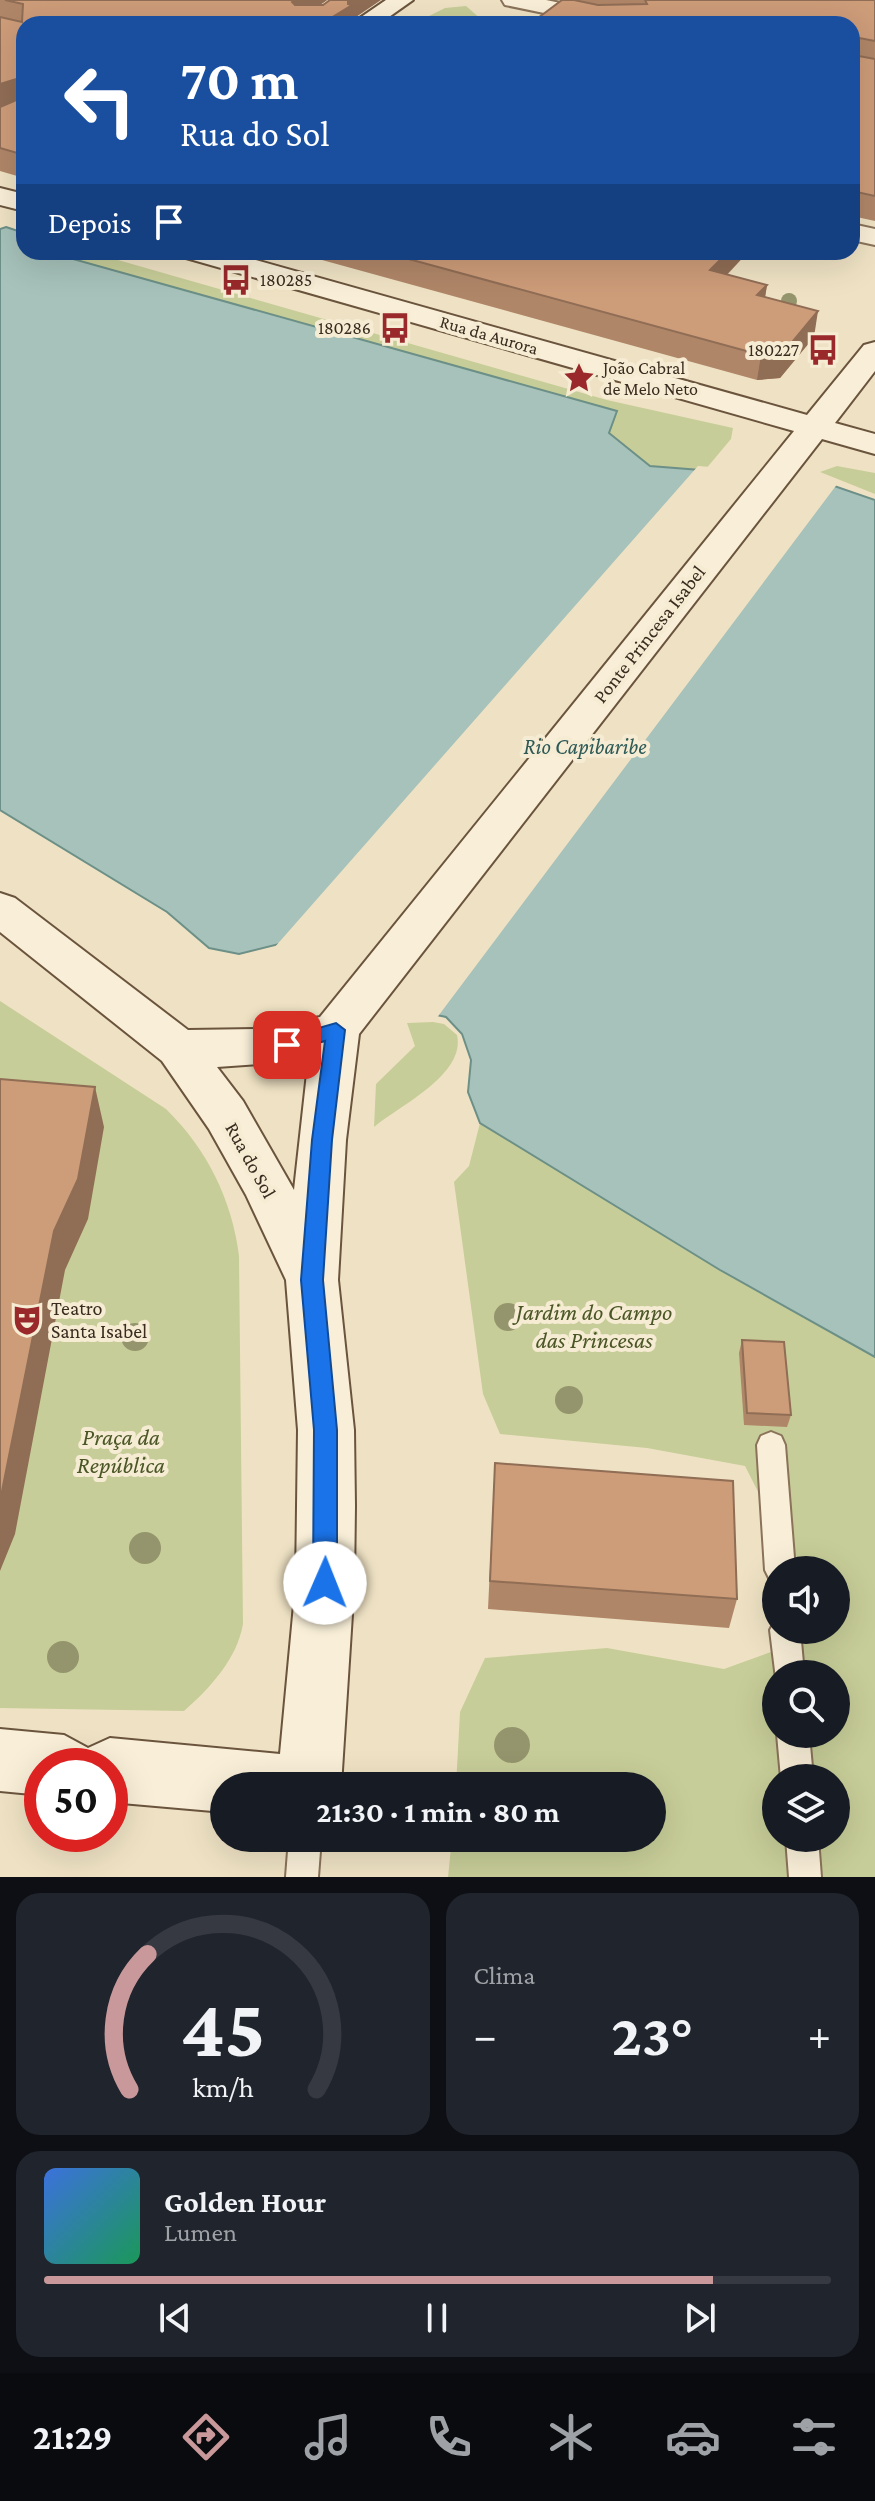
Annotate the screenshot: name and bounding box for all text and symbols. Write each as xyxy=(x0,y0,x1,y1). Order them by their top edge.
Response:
icon: left xyxy=(48,48,152,152)
text: 70 m xyxy=(180,49,299,111)
text: Rua do Sol xyxy=(180,114,330,154)
icon: arrive xyxy=(147,200,191,244)
text: Depois xyxy=(48,206,131,239)
bus stop icon: 180285 xyxy=(219,263,253,297)
place label: 180285 xyxy=(260,270,312,290)
bus stop icon: 180286 xyxy=(378,311,412,345)
street label: Rua da Aurora xyxy=(438,311,540,359)
place label: 180286 xyxy=(318,318,371,338)
bus stop icon: 180227 xyxy=(806,333,840,367)
place label: 180227 xyxy=(748,340,799,360)
place label: João Cabral de Melo Neto xyxy=(601,358,698,399)
place icon: João Cabral de Melo Neto xyxy=(562,361,596,395)
street label: Ponte Princesa Isabel xyxy=(589,561,709,707)
water label: Rio Capibaribe xyxy=(524,734,647,759)
pin xyxy=(253,1011,321,1079)
icon: arrive xyxy=(265,1023,309,1067)
street label: Rua do Sol xyxy=(221,1118,281,1202)
place label: Teatro Santa Isabel xyxy=(51,1297,147,1342)
park label: Jardim do Campo das Princesas xyxy=(512,1298,672,1353)
theatre icon: Teatro Santa Isabel xyxy=(10,1303,44,1337)
park label: Praça da República xyxy=(77,1423,165,1478)
position arrow xyxy=(283,1541,367,1625)
map controls xyxy=(762,1556,850,1852)
button: sound xyxy=(762,1556,850,1644)
button: search xyxy=(762,1660,850,1748)
speed limit sign: 50 xyxy=(24,1748,128,1852)
button: layers xyxy=(762,1764,850,1852)
text: 21:30 · 1 min · 80 m xyxy=(316,1795,560,1828)
text: Clima xyxy=(474,1961,535,1990)
text: 45 xyxy=(180,1981,265,2074)
text: 23° xyxy=(611,2001,693,2068)
text: − xyxy=(474,2011,497,2059)
text: + xyxy=(808,2011,831,2059)
text: km/h xyxy=(192,2071,254,2103)
text: Golden Hour xyxy=(164,2185,326,2218)
text: Lumen xyxy=(164,2218,237,2247)
icon: previous xyxy=(153,2296,197,2340)
icon: pause xyxy=(415,2296,459,2340)
icon: next xyxy=(678,2296,722,2340)
icon: directions xyxy=(178,2409,234,2465)
icon: music xyxy=(300,2409,356,2465)
icon: phone xyxy=(421,2409,477,2465)
icon: climate xyxy=(543,2409,599,2465)
icon: car xyxy=(665,2409,721,2465)
icon: filters xyxy=(786,2409,842,2465)
text: 21:29 xyxy=(33,2417,112,2457)

